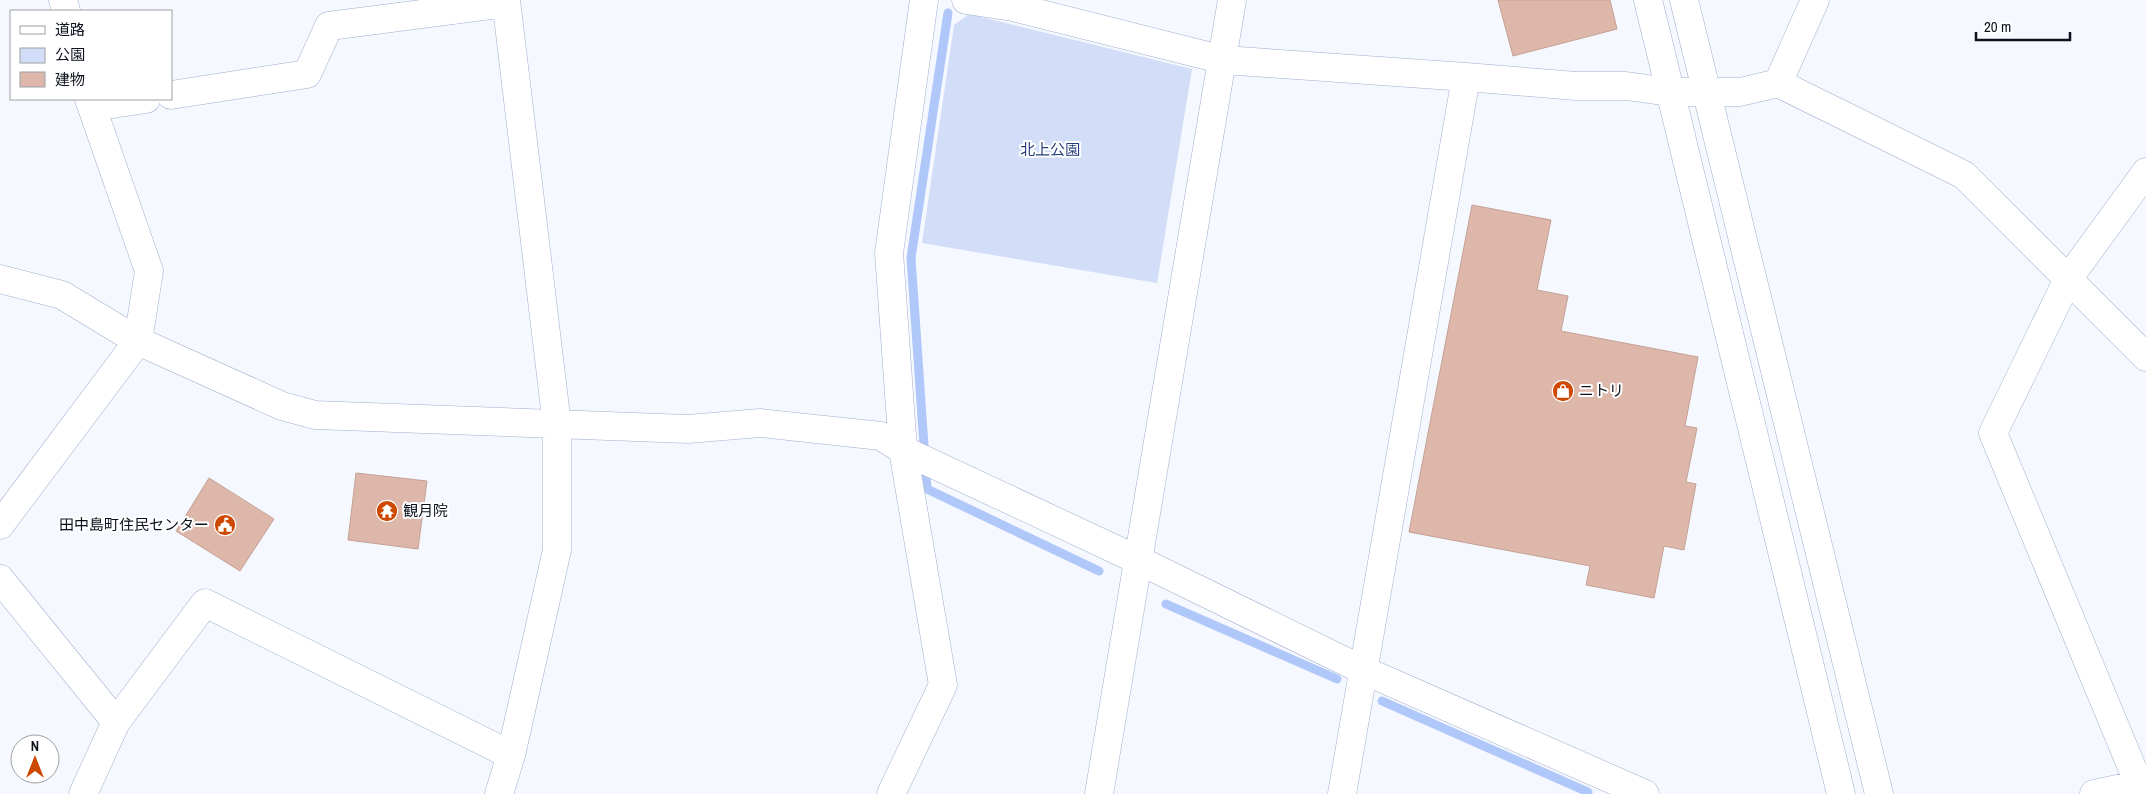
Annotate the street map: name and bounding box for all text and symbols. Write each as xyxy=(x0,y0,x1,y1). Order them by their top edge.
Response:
legend xyxy=(10,10,172,100)
scale bar xyxy=(1976,10,2070,42)
text: 20 m xyxy=(1984,16,2011,37)
text: 道路 xyxy=(55,19,85,40)
text: 公園 xyxy=(55,44,85,65)
text: 建物 xyxy=(55,69,85,90)
park label: 北上公園 xyxy=(1020,139,1080,160)
shop icon: ニトリ xyxy=(1551,379,1575,403)
place label: ニトリ xyxy=(1579,380,1624,401)
temple icon: 観月院 xyxy=(375,499,399,523)
place label: 観月院 xyxy=(403,500,448,521)
public building icon: 田中島町住民センター xyxy=(213,513,237,537)
place label: 田中島町住民センター xyxy=(59,514,209,535)
north arrow xyxy=(10,734,60,784)
text: N xyxy=(31,737,39,755)

